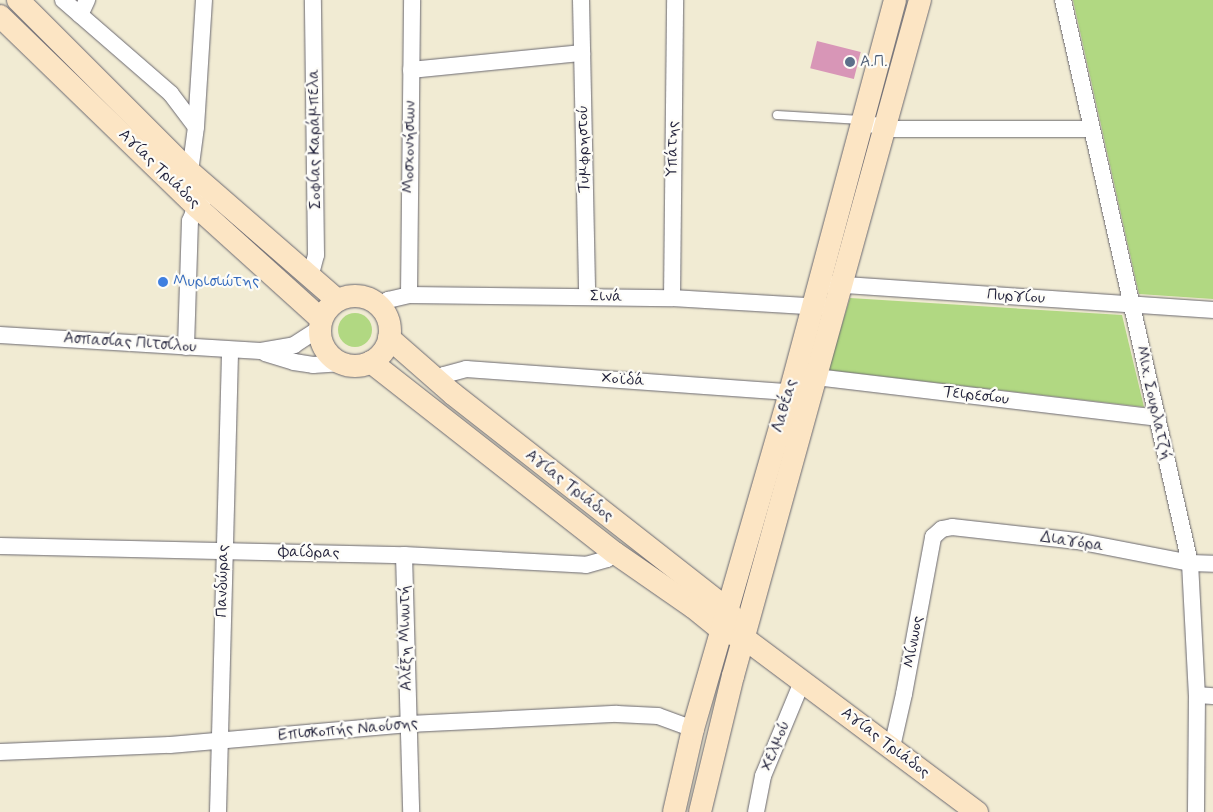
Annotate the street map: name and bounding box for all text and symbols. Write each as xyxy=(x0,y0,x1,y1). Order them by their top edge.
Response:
place label: Α.Π. xyxy=(860,52,888,72)
marker: Α.Π. xyxy=(844,56,856,68)
street label: Σοφίας Καράμπελα xyxy=(304,69,326,209)
street label: Μοσχονήσιων xyxy=(400,100,420,194)
street label: Τυμφρηστού xyxy=(574,105,594,193)
street label: Υπάτης xyxy=(663,121,683,177)
street label: Αγίας Τριάδος xyxy=(114,125,204,213)
place label: Μυρισιώτης xyxy=(173,272,259,292)
marker: Μυρισιώτης xyxy=(157,276,169,288)
street label: Πυργίου xyxy=(986,285,1046,309)
street label: Σινά xyxy=(590,287,622,307)
street label: Ασπασίας Πιτσίλου xyxy=(63,329,197,357)
street label: Μιχ. Σουρλατζή xyxy=(1131,344,1175,462)
street label: Χοϊδά xyxy=(601,369,645,391)
street label: Λαθέας xyxy=(768,377,802,435)
street label: Τειρεσίου xyxy=(942,382,1010,410)
street label: Αγίας Τριάδος xyxy=(521,446,617,526)
street label: Διαγόρα xyxy=(1039,528,1105,556)
street label: Φαίδρας xyxy=(278,543,340,563)
street label: Πανδώρας xyxy=(213,544,233,618)
street label: Αλέξη Μινωτή xyxy=(395,585,417,691)
street label: Μίνωος xyxy=(900,615,928,669)
street label: Αγίας Τριάδος xyxy=(837,703,933,783)
street label: Επισκοπής Ναούσης xyxy=(277,714,419,746)
street label: Χελμού xyxy=(757,718,795,774)

